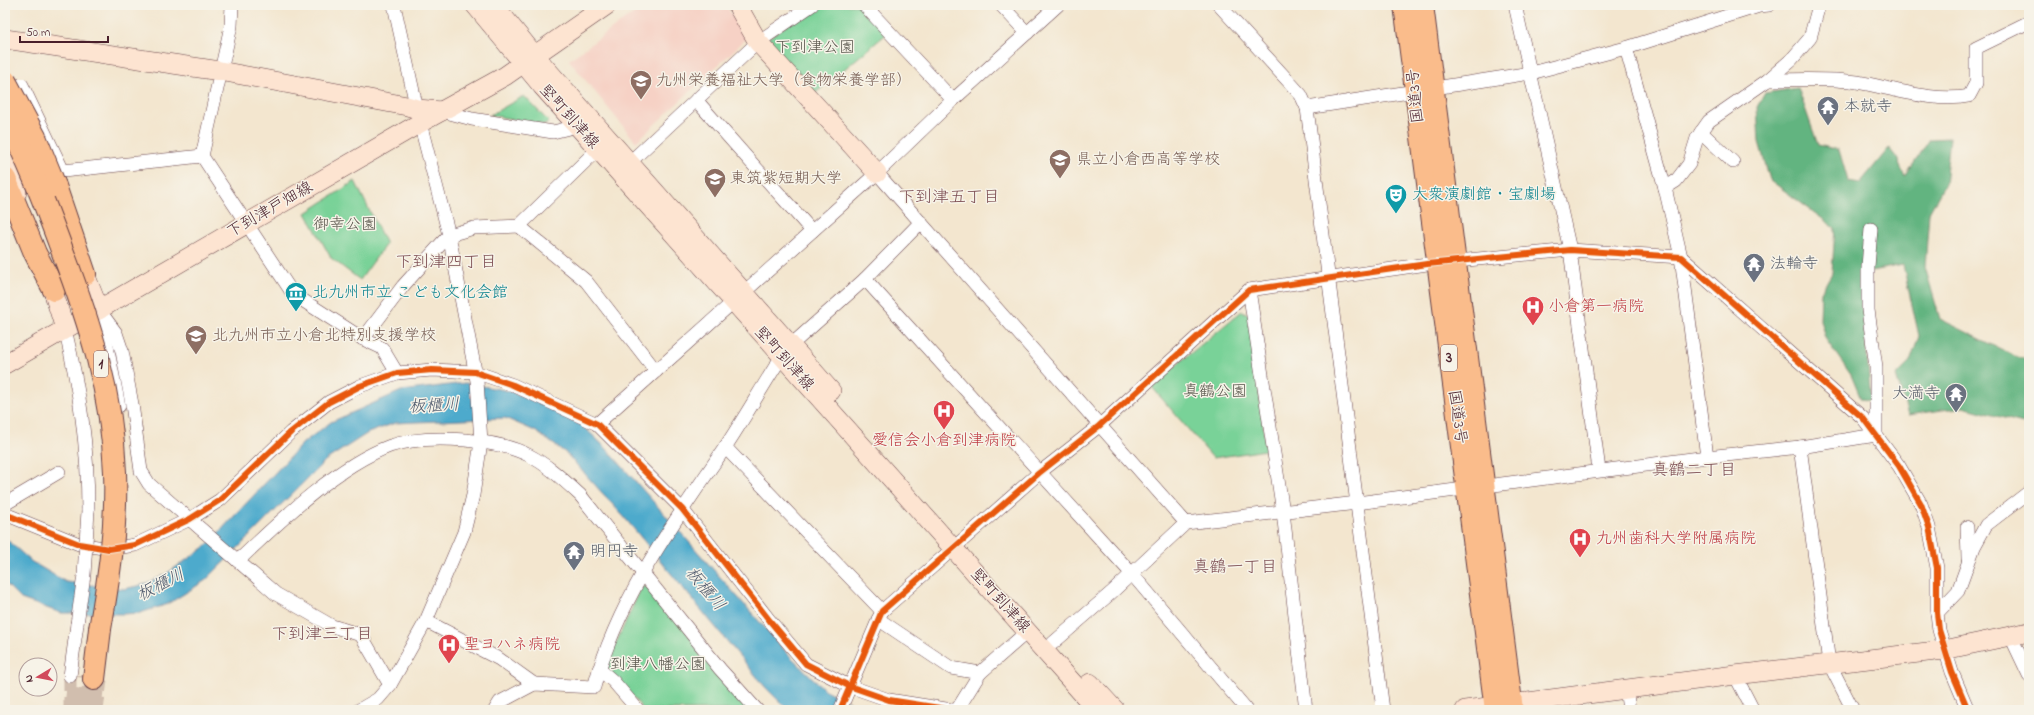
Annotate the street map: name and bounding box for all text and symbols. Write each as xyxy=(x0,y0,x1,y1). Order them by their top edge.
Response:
scale bar xyxy=(20,18,108,44)
text: 50 m xyxy=(26,24,50,42)
park label: 下到津公園 xyxy=(775,36,855,60)
school or university icon: 九州栄養福祉大学（食物栄養学部） xyxy=(628,68,654,101)
street label: 国道3号 xyxy=(1401,68,1431,124)
place label: 九州栄養福祉大学（食物栄養学部） xyxy=(656,69,912,93)
street label: 堅町到津線 xyxy=(533,79,605,155)
temple icon: 本就寺 xyxy=(1815,94,1841,127)
place label: 本就寺 xyxy=(1844,95,1892,119)
school or university icon: 県立小倉西高等学校 xyxy=(1047,147,1073,180)
place label: 県立小倉西高等学校 xyxy=(1076,148,1220,172)
school or university icon: 東筑紫短期大学 xyxy=(702,166,728,199)
place label: 東筑紫短期大学 xyxy=(730,167,842,191)
street label: 下到津戸畑線 xyxy=(222,176,318,244)
theatre icon: 大衆演劇館・宝劇場 xyxy=(1383,182,1409,215)
place label: 大衆演劇館・宝劇場 xyxy=(1412,183,1556,207)
district label: 下到津五丁目 xyxy=(898,185,1000,210)
park label: 御幸公園 xyxy=(313,213,377,237)
district label: 下到津四丁目 xyxy=(395,250,497,275)
temple icon: 法輪寺 xyxy=(1741,251,1767,284)
place label: 法輪寺 xyxy=(1770,252,1818,276)
museum icon: 北九州市立 こども文化会館 xyxy=(283,280,309,313)
place label: 北九州市立 こども文化会館 xyxy=(312,281,508,305)
hospital icon: 小倉第一病院 xyxy=(1520,294,1546,327)
place label: 小倉第一病院 xyxy=(1548,295,1644,319)
street label: 堅町到津線 xyxy=(748,321,820,397)
school or university icon: 北九州市立小倉北特別支援学校 xyxy=(183,323,209,356)
place label: 北九州市立小倉北特別支援学校 xyxy=(212,324,436,348)
road number: 3 xyxy=(1441,345,1457,371)
road number: 1 xyxy=(94,351,108,377)
park label: 真鶴公園 xyxy=(1183,380,1247,404)
temple icon: 大満寺 xyxy=(1943,381,1969,414)
place label: 大満寺 xyxy=(1892,382,1940,406)
street label: 国道3号 xyxy=(1441,388,1473,446)
water label: 板櫃川 xyxy=(408,392,460,420)
hospital icon: 愛信会小倉到津病院 xyxy=(931,398,957,431)
place label: 愛信会小倉到津病院 xyxy=(872,429,1016,453)
district label: 真鶴二丁目 xyxy=(1652,458,1737,483)
hospital icon: 九州歯科大学附属病院 xyxy=(1567,526,1593,559)
place label: 九州歯科大学附属病院 xyxy=(1596,527,1756,551)
temple icon: 明円寺 xyxy=(561,539,587,572)
place label: 明円寺 xyxy=(590,540,638,564)
district label: 真鶴一丁目 xyxy=(1193,555,1278,580)
water label: 板櫃川 xyxy=(679,561,731,617)
water label: 板櫃川 xyxy=(133,562,189,608)
street label: 堅町到津線 xyxy=(964,563,1036,639)
district label: 下到津三丁目 xyxy=(271,622,373,647)
hospital icon: 聖ヨハネ病院 xyxy=(436,632,462,665)
place label: 聖ヨハネ病院 xyxy=(464,633,560,657)
park label: 到津八幡公園 xyxy=(610,653,706,677)
north arrow xyxy=(18,657,58,697)
text: N xyxy=(21,674,38,684)

